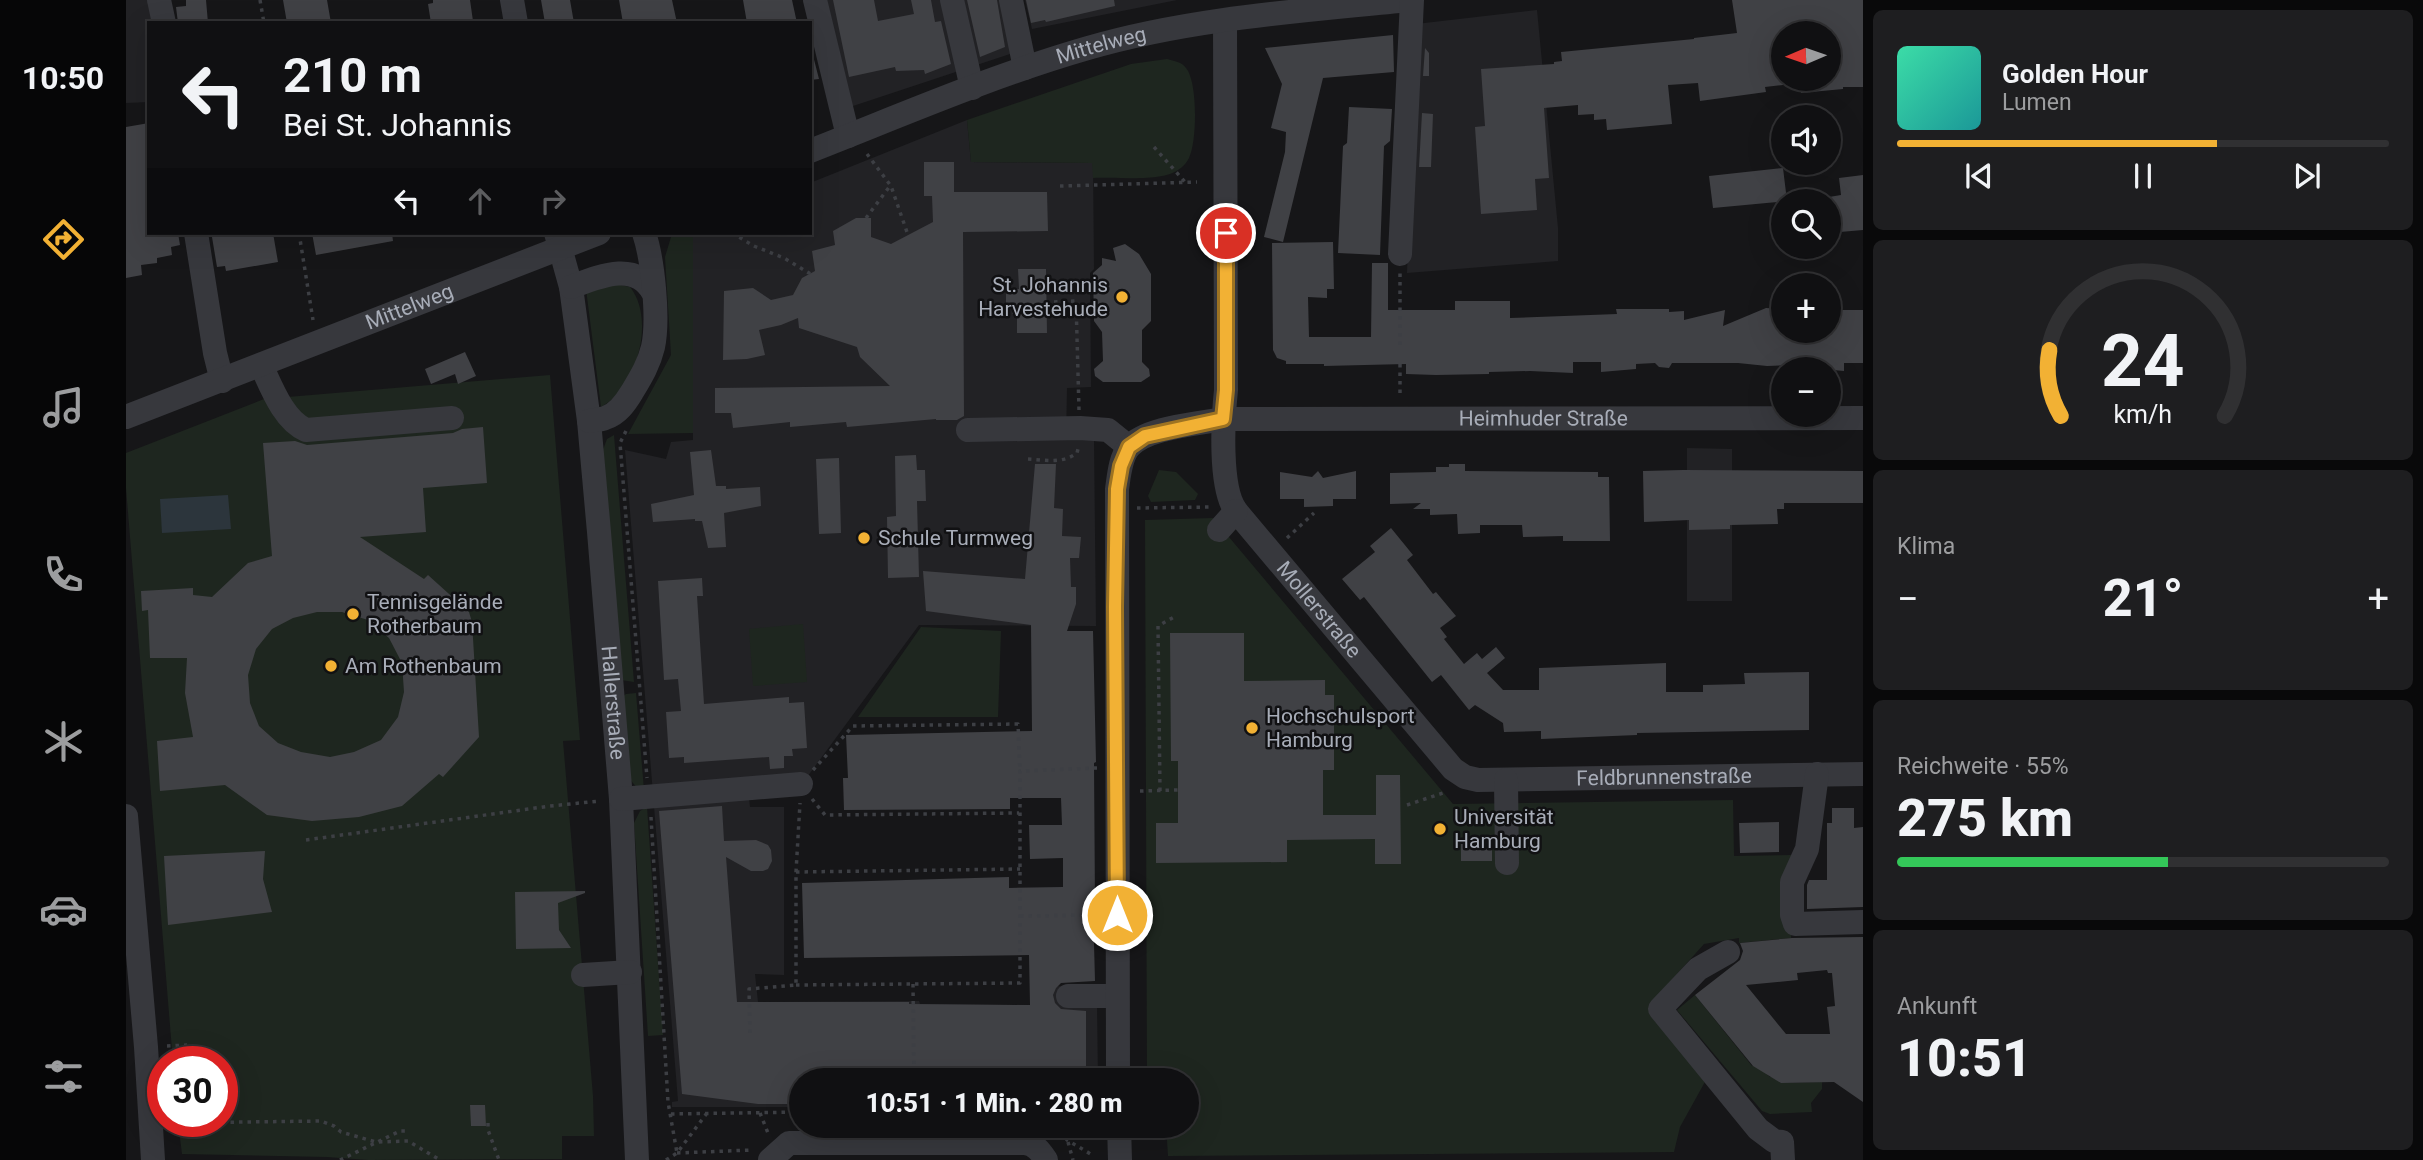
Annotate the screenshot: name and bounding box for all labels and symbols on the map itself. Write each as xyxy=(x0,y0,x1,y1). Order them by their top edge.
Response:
north arrow xyxy=(1771,21,1841,91)
street label: Mittelweg xyxy=(1053,22,1148,69)
pin xyxy=(1196,203,1256,263)
place label: St. Johannis Harvestehude xyxy=(978,273,1108,321)
street label: Mittelweg xyxy=(362,279,457,335)
marker: St. Johannis Harvestehude xyxy=(1114,289,1130,305)
street label: Heimhuder Straße xyxy=(1459,406,1628,431)
place label: Schule Turmweg xyxy=(878,526,1033,550)
marker: Schule Turmweg xyxy=(856,530,872,546)
street label: Mollerstraße xyxy=(1272,557,1366,663)
place label: Tennisgelände Rotherbaum xyxy=(367,590,503,638)
marker: Tennisgelände Rotherbaum xyxy=(345,606,361,622)
street label: Hallerstraße xyxy=(596,645,630,761)
place label: Am Rothenbaum xyxy=(345,654,502,678)
marker: Am Rothenbaum xyxy=(323,658,339,674)
place label: Hochschulsport Hamburg xyxy=(1266,704,1415,752)
marker: Hochschulsport Hamburg xyxy=(1244,720,1260,736)
street label: Feldbrunnenstraße xyxy=(1576,764,1752,790)
place label: Universität Hamburg xyxy=(1454,805,1554,853)
marker: Universität Hamburg xyxy=(1432,821,1448,837)
position arrow xyxy=(1080,878,1154,952)
speed limit sign: 30 xyxy=(147,1046,238,1137)

